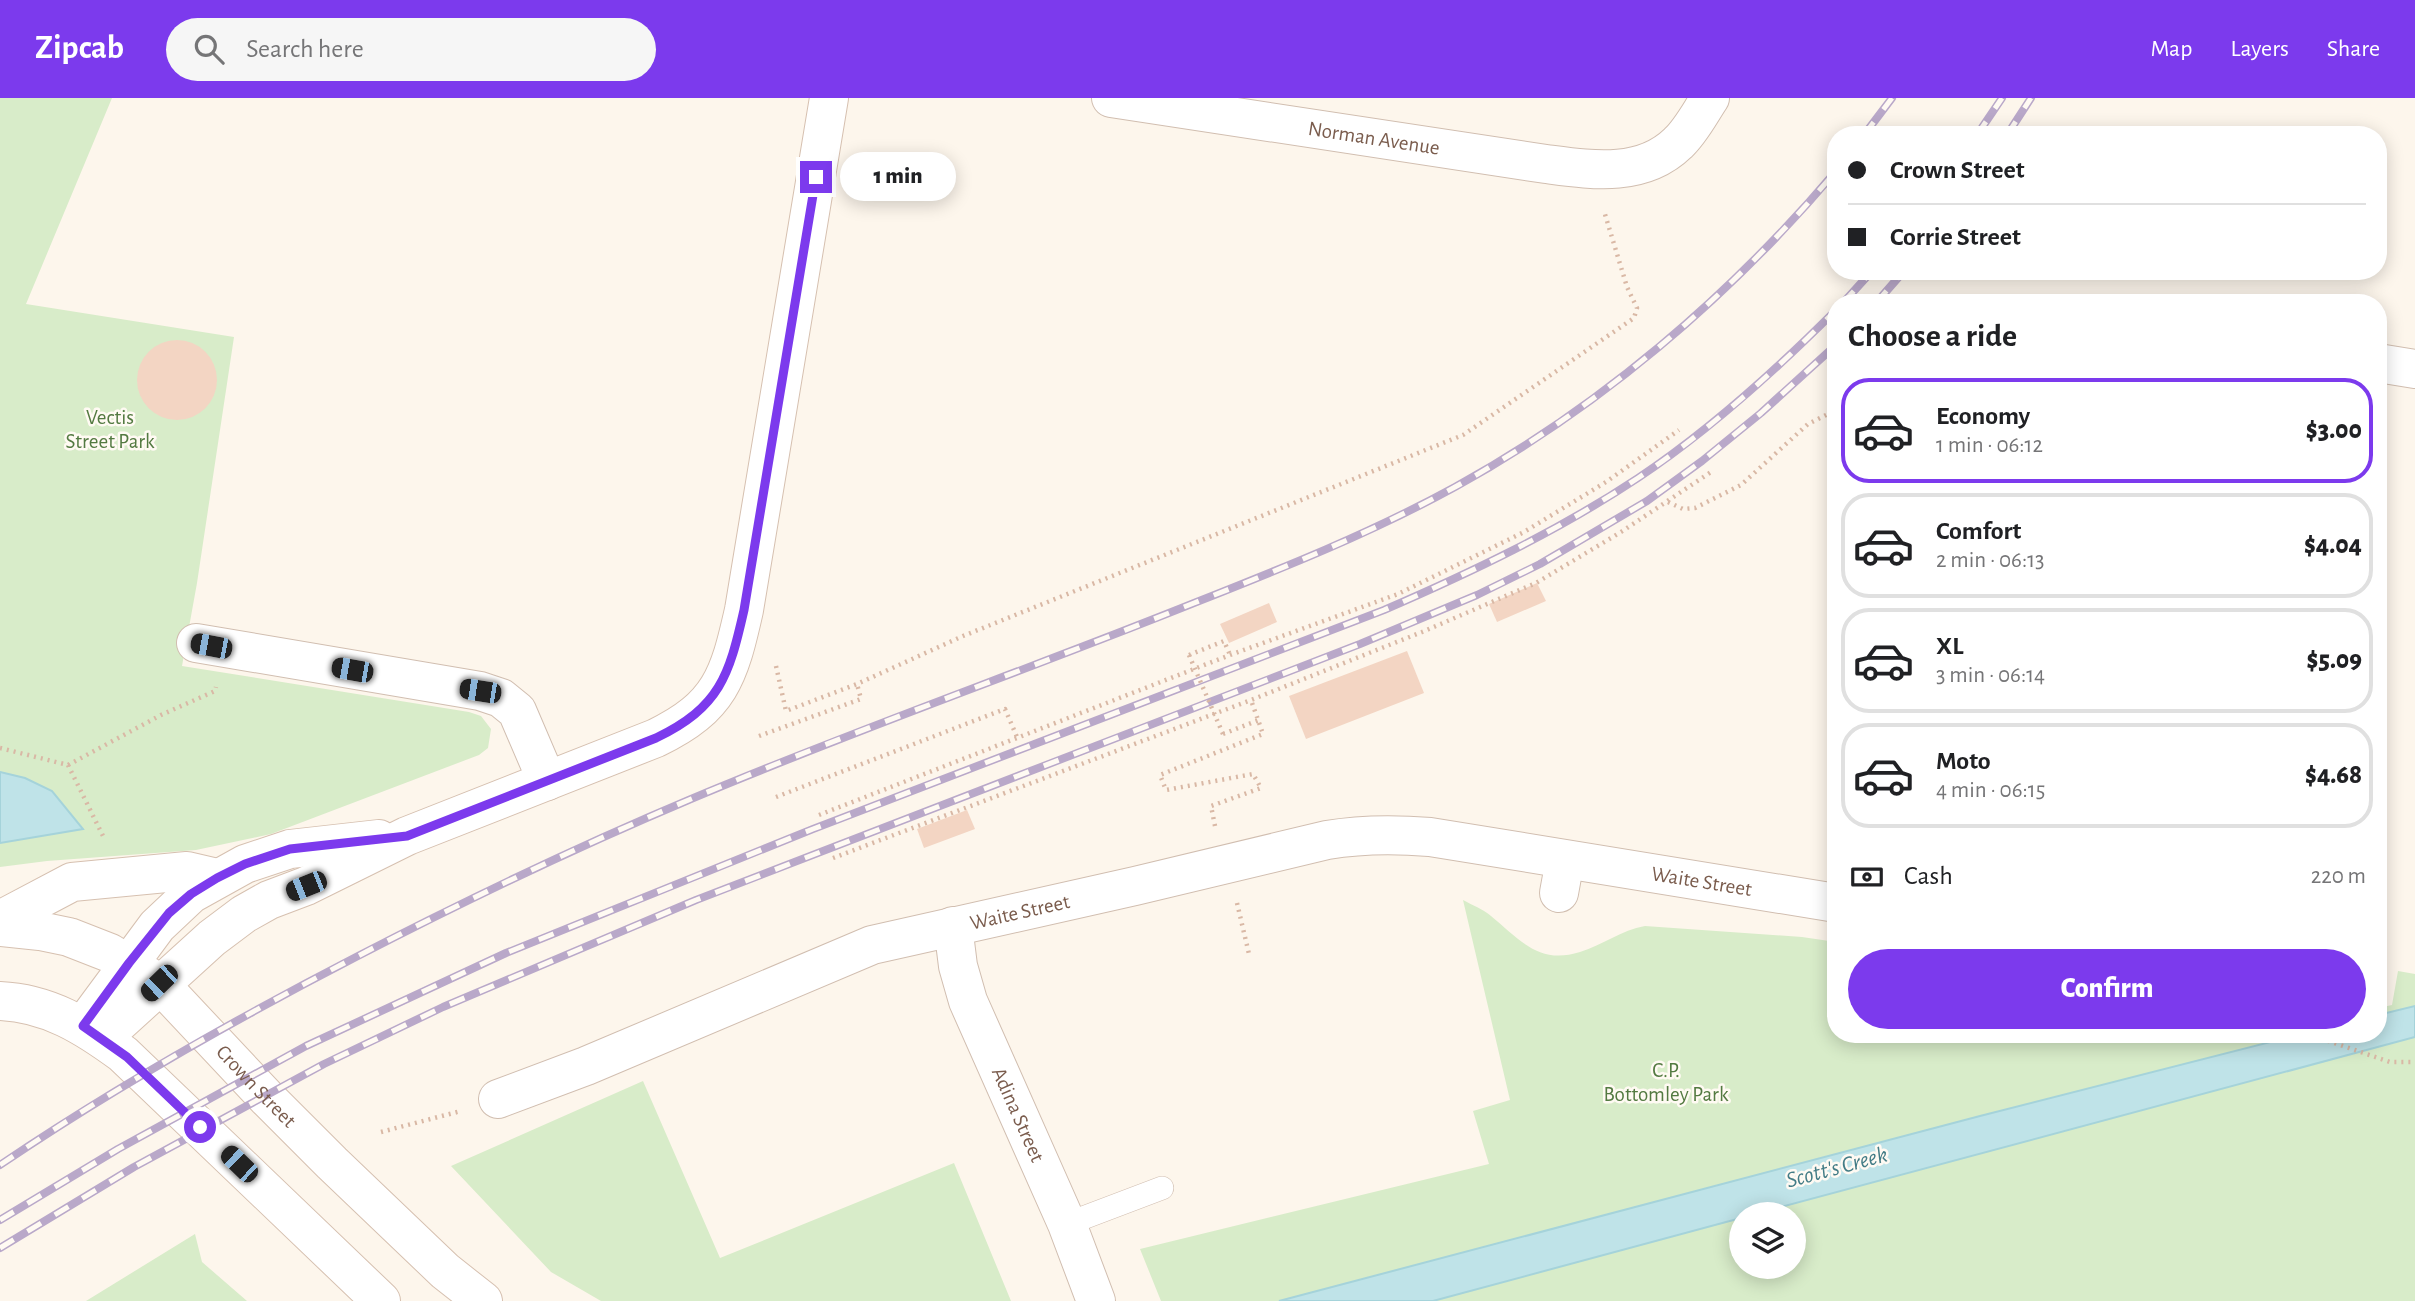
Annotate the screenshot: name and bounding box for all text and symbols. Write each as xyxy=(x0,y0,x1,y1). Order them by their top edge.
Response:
search box xyxy=(166,18,656,81)
icon: search xyxy=(190,30,228,68)
text: Zipcab xyxy=(35,32,124,65)
text: Search here xyxy=(246,36,364,62)
text: Map xyxy=(2150,37,2192,61)
text: Layers xyxy=(2230,37,2289,61)
text: Share xyxy=(2327,37,2380,61)
street label: Norman Avenue xyxy=(1307,118,1441,158)
callout: 1 min xyxy=(840,153,956,202)
text: Crown Street xyxy=(1890,157,2025,183)
route end xyxy=(800,161,832,193)
text: 1 min xyxy=(874,165,922,188)
text: Corrie Street xyxy=(1890,224,2021,250)
text: Choose a ride xyxy=(1848,320,2017,352)
icon: car xyxy=(1852,399,1915,462)
text: Economy xyxy=(1936,403,2030,429)
park label: Vectis Street Park xyxy=(65,407,155,452)
text: $3.00 xyxy=(2306,417,2362,443)
text: 1 min · 06:12 xyxy=(1936,434,2043,457)
icon: car xyxy=(1852,514,1915,577)
text: Comfort xyxy=(1936,518,2021,544)
text: $4.04 xyxy=(2304,532,2362,558)
text: 2 min · 06:13 xyxy=(1936,549,2045,572)
icon: car xyxy=(1852,629,1915,692)
car xyxy=(189,632,234,660)
text: XL xyxy=(1936,633,1963,659)
text: $5.09 xyxy=(2307,647,2362,673)
car xyxy=(330,656,375,684)
text: 3 min · 06:14 xyxy=(1936,664,2045,687)
car xyxy=(458,677,503,705)
icon: car xyxy=(1852,744,1915,807)
text: Moto xyxy=(1936,748,1991,774)
text: $4.68 xyxy=(2305,762,2362,788)
text: 4 min · 06:15 xyxy=(1936,779,2045,802)
icon: cash xyxy=(1848,858,1886,896)
street label: Waite Street xyxy=(1650,863,1754,900)
text: Cash xyxy=(1904,863,1953,889)
text: 220 m xyxy=(2311,865,2366,888)
car xyxy=(283,868,330,904)
street label: Waite Street xyxy=(968,890,1072,933)
button: Confirm xyxy=(1848,949,2366,1029)
car xyxy=(137,961,182,1005)
street label: Crown Street xyxy=(212,1041,300,1131)
park label: C.P. Bottomley Park xyxy=(1604,1060,1729,1105)
street label: Adina Street xyxy=(988,1064,1049,1165)
route start xyxy=(184,1111,216,1143)
car xyxy=(217,1142,262,1186)
water label: Scott's Creek xyxy=(1784,1143,1890,1193)
map controls xyxy=(1729,1202,1806,1279)
button: layers xyxy=(1729,1202,1806,1279)

